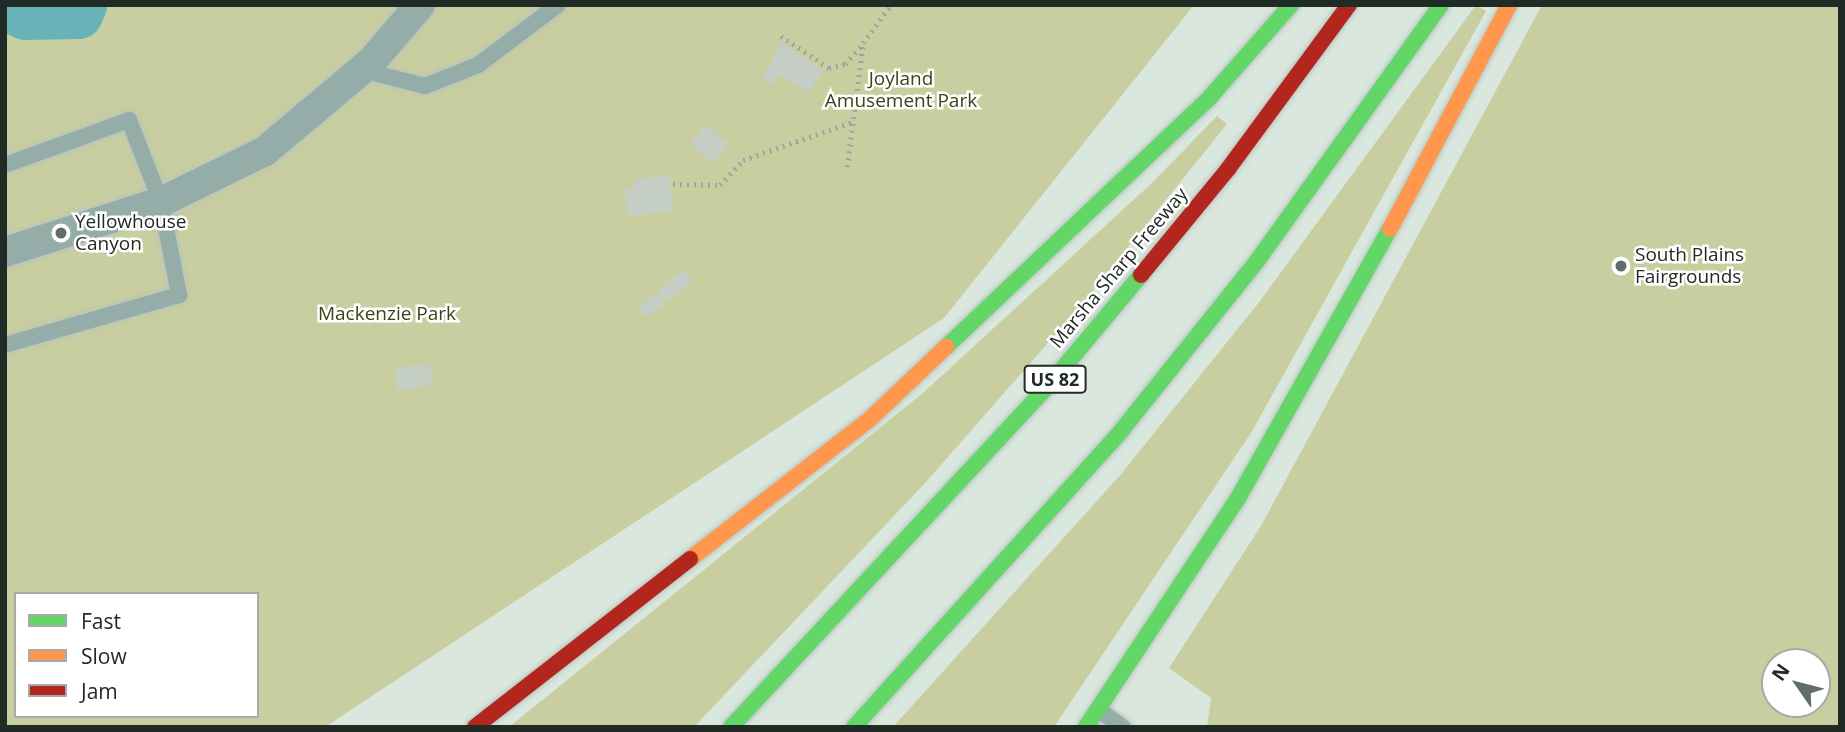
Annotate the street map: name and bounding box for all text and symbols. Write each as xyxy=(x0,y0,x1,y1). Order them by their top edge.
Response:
park label: Joyland Amusement Park xyxy=(825,68,977,112)
street label: Marsha Sharp Freeway xyxy=(1045,183,1193,353)
place label: Yellowhouse Canyon xyxy=(75,211,186,255)
marker: Yellowhouse Canyon xyxy=(53,225,69,241)
place label: South Plains Fairgrounds xyxy=(1635,244,1744,288)
marker: South Plains Fairgrounds xyxy=(1613,258,1629,274)
park label: Mackenzie Park xyxy=(318,303,456,325)
road number: US 82 xyxy=(1024,365,1086,394)
legend xyxy=(14,592,259,718)
text: Fast xyxy=(81,607,121,635)
text: Slow xyxy=(81,642,127,670)
north arrow xyxy=(1761,648,1831,718)
text: N xyxy=(1765,658,1796,686)
text: Jam xyxy=(81,677,118,705)

